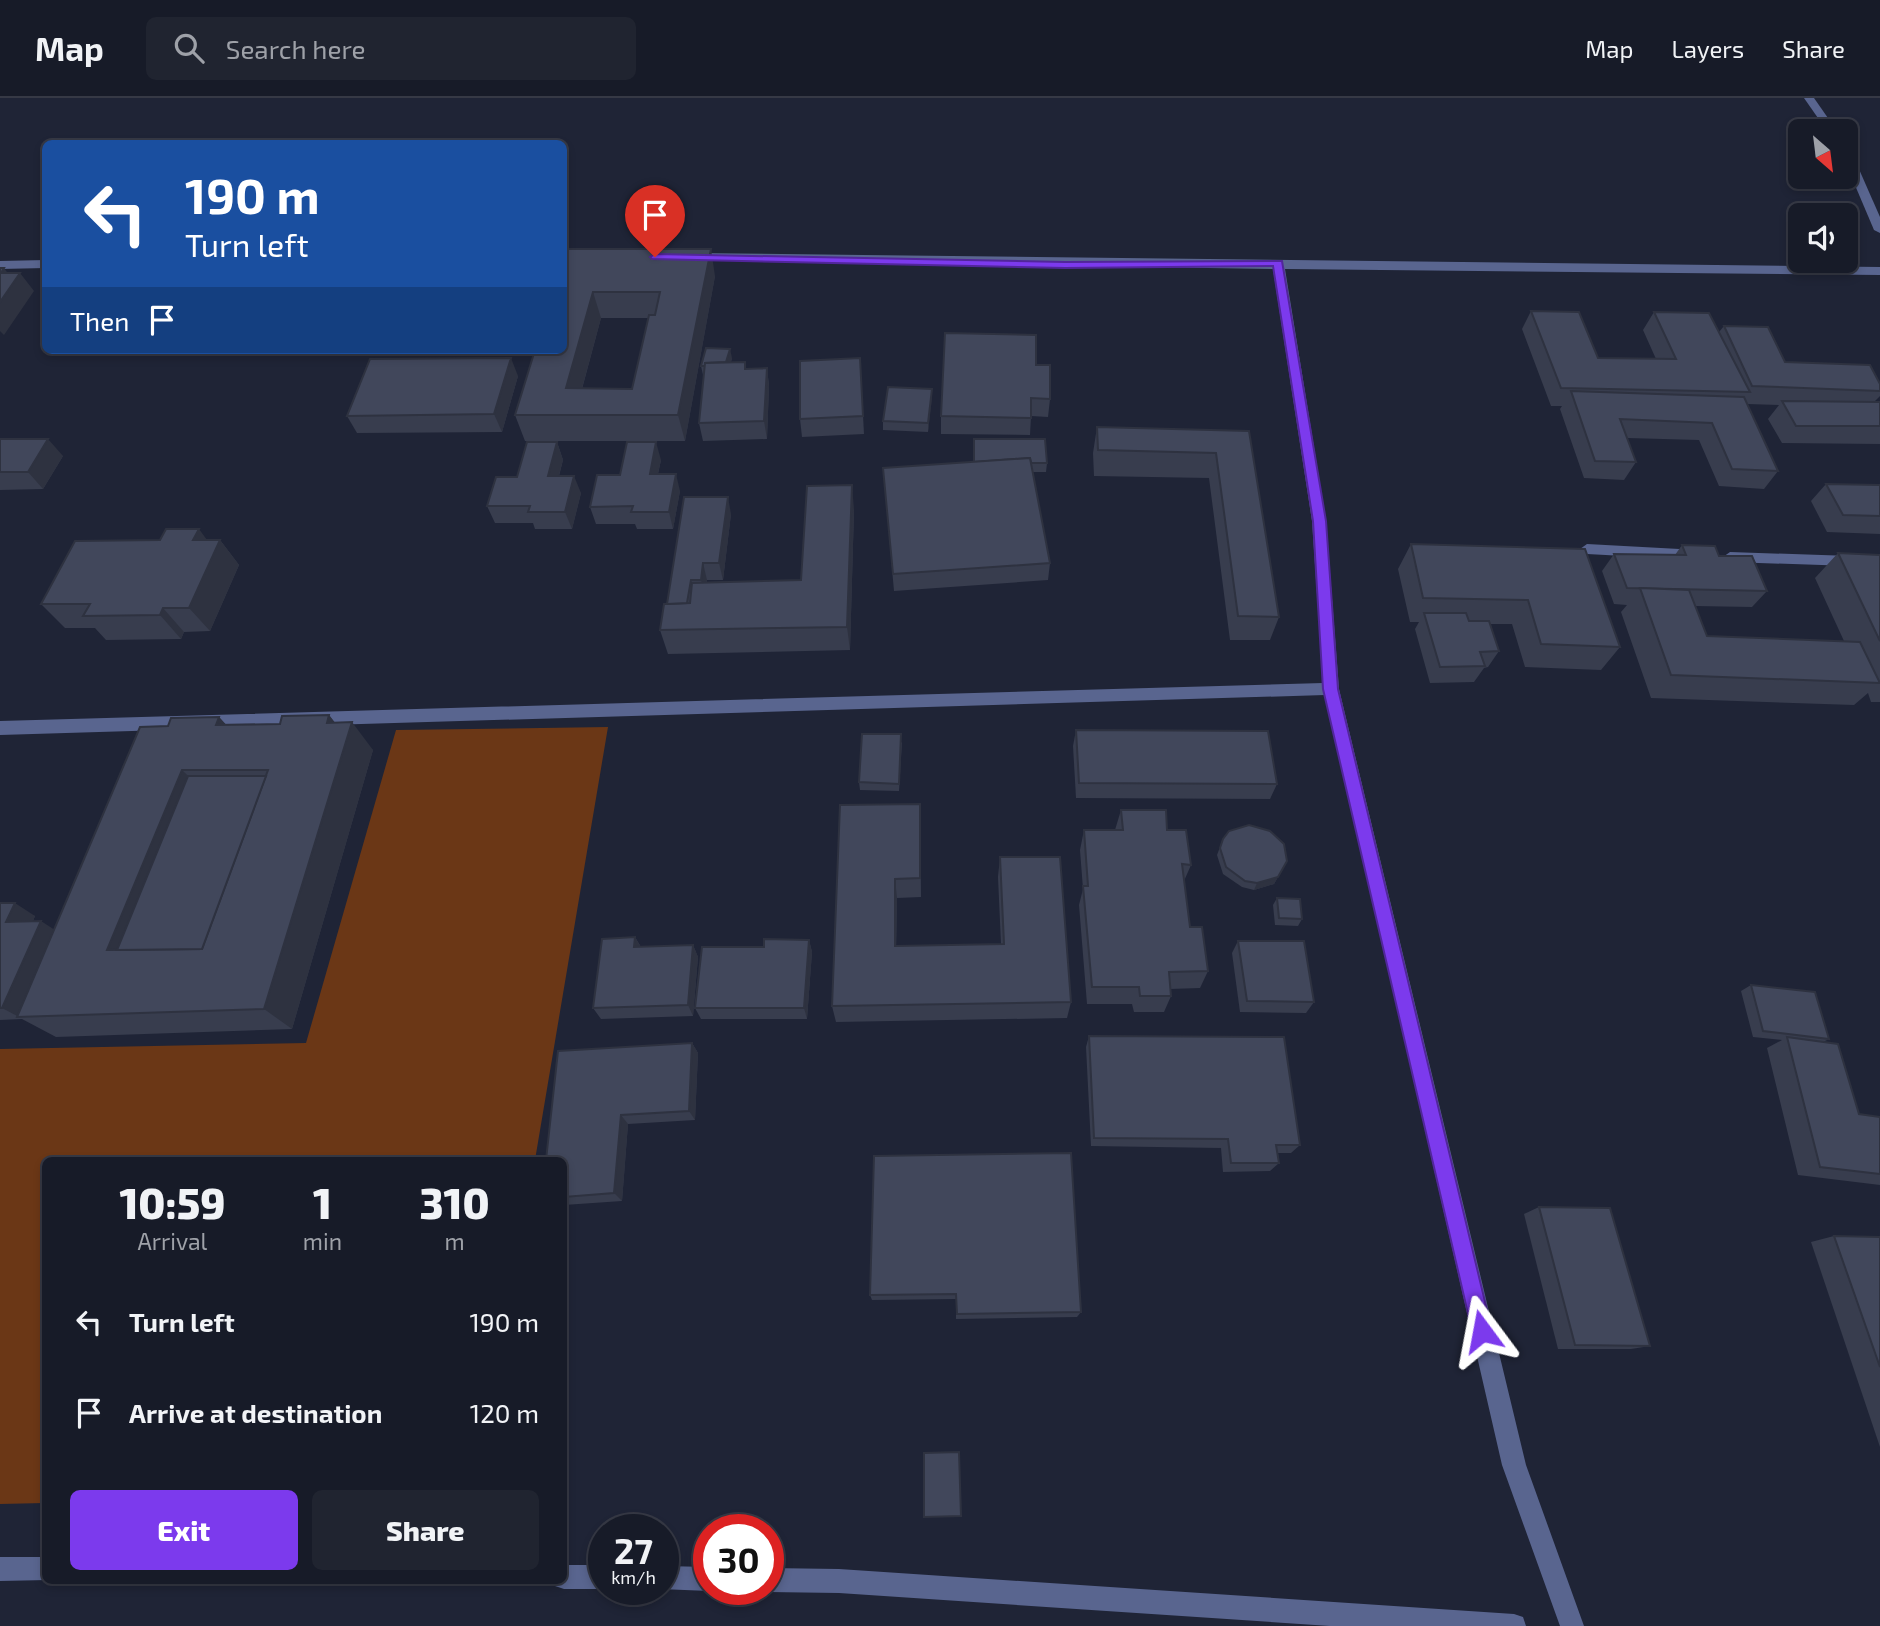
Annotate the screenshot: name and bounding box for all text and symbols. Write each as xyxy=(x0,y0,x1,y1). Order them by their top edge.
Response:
search box xyxy=(146,17,636,80)
text: Map xyxy=(35,28,104,68)
icon: search xyxy=(170,29,208,67)
text: Search here xyxy=(226,33,365,64)
text: Map xyxy=(1585,34,1633,63)
text: Layers xyxy=(1671,34,1744,63)
text: Share xyxy=(1782,34,1845,63)
north arrow xyxy=(1788,119,1858,189)
map controls xyxy=(1788,119,1858,273)
text: 190 m xyxy=(185,165,320,224)
icon: left xyxy=(70,168,161,259)
pin xyxy=(625,185,685,257)
icon: arrive xyxy=(636,196,674,234)
button: sound xyxy=(1788,203,1858,273)
text: Turn left xyxy=(185,225,309,263)
icon: arrive xyxy=(143,301,181,339)
text: Then xyxy=(70,305,129,336)
text: 10:59 xyxy=(119,1177,225,1227)
text: 1 xyxy=(313,1177,332,1227)
text: 310 xyxy=(419,1177,490,1227)
text: Arrival xyxy=(137,1227,207,1255)
text: min xyxy=(303,1227,342,1255)
text: m xyxy=(444,1227,465,1255)
position arrow xyxy=(1445,1294,1519,1368)
icon: left xyxy=(70,1303,108,1341)
text: Turn left xyxy=(129,1306,235,1337)
text: 190 m xyxy=(470,1306,539,1337)
icon: arrive xyxy=(70,1394,108,1432)
text: Arrive at destination xyxy=(129,1397,382,1428)
text: 120 m xyxy=(470,1397,539,1428)
button: Exit xyxy=(70,1490,298,1570)
button: Share xyxy=(312,1490,539,1570)
speed limit sign: 30 xyxy=(693,1514,784,1605)
text: 27 xyxy=(614,1529,653,1571)
text: km/h xyxy=(611,1566,656,1588)

